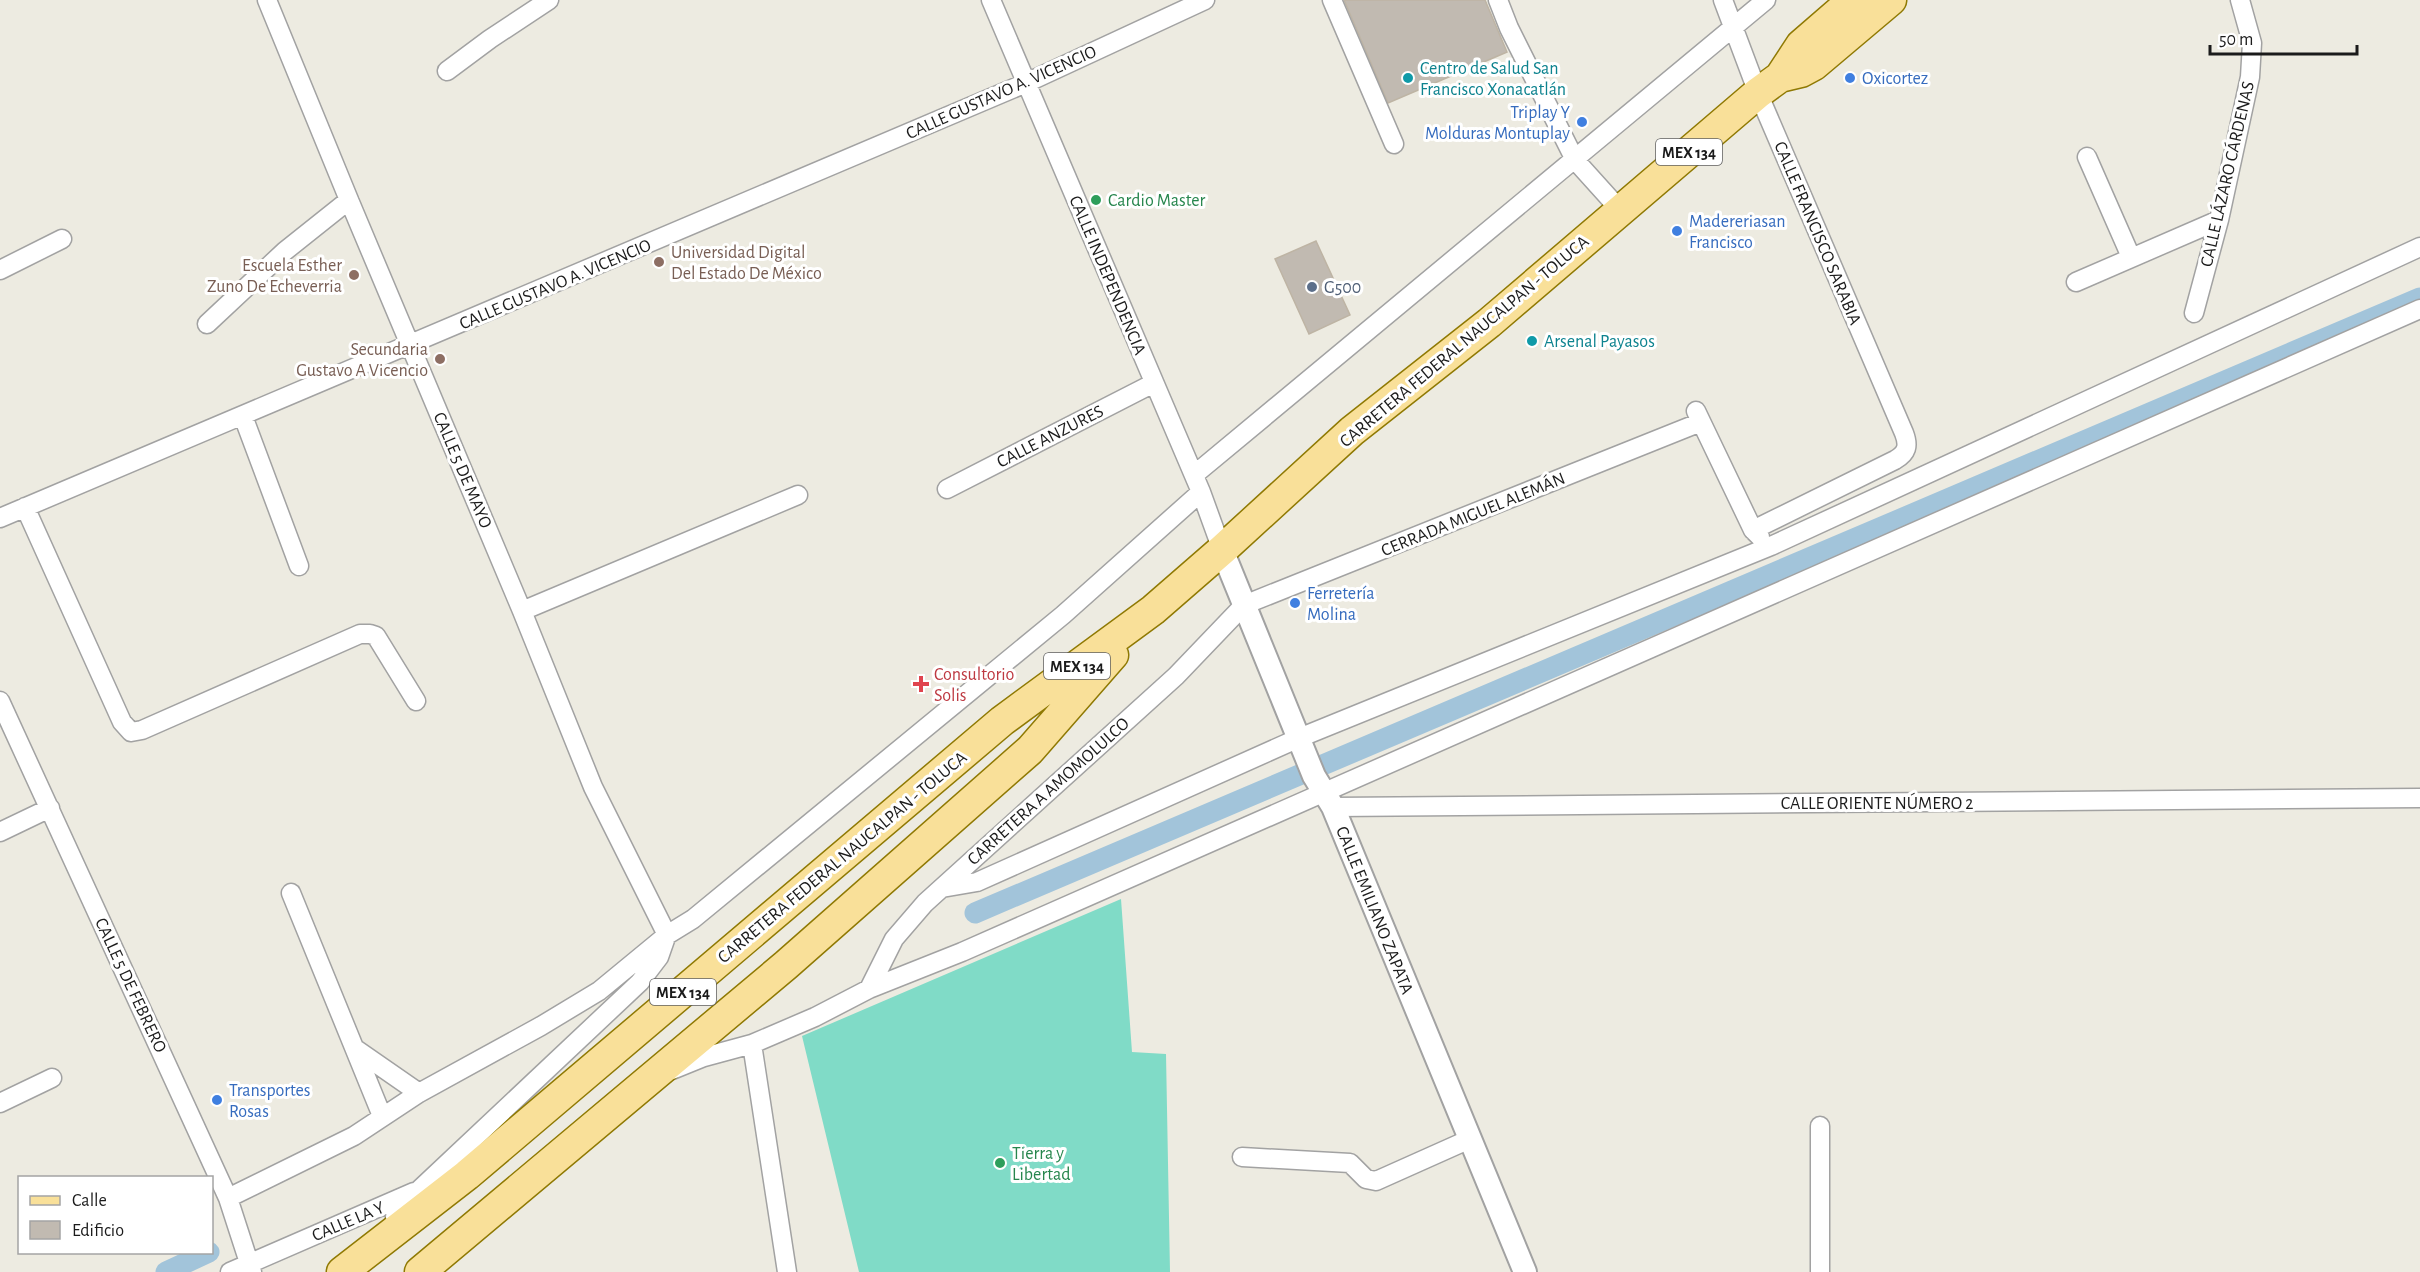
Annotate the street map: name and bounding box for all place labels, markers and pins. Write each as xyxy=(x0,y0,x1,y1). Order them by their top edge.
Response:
place label: Centro de Salud San Francisco Xonacatlán xyxy=(1420,60,1566,99)
place label: Oxicortez xyxy=(1862,70,1928,88)
marker: Centro de Salud San Francisco Xonacatlán xyxy=(1401,71,1415,85)
marker: Oxicortez xyxy=(1843,71,1857,85)
place label: Triplay Y Molduras Montuplay xyxy=(1425,104,1570,143)
marker: Triplay Y Molduras Montuplay xyxy=(1575,115,1589,129)
place label: Cardio Master xyxy=(1108,192,1206,210)
marker: Cardio Master xyxy=(1089,193,1103,207)
place label: Madereriasan Francisco xyxy=(1689,213,1786,252)
marker: Madereriasan Francisco xyxy=(1670,224,1684,238)
place label: Universidad Digital Del Estado De México xyxy=(671,244,822,283)
marker: Universidad Digital Del Estado De México xyxy=(652,255,666,269)
place label: Escuela Esther Zuno De Echeverria xyxy=(207,257,342,296)
marker: Escuela Esther Zuno De Echeverria xyxy=(347,268,361,282)
place label: G500 xyxy=(1324,279,1361,297)
marker: G500 xyxy=(1305,280,1319,294)
place label: Arsenal Payasos xyxy=(1544,333,1655,351)
marker: Arsenal Payasos xyxy=(1525,334,1539,348)
place label: Secundaria Gustavo A Vicencio xyxy=(296,341,428,380)
marker: Secundaria Gustavo A Vicencio xyxy=(433,352,447,366)
place label: Ferretería Molina xyxy=(1307,585,1375,624)
marker: Ferretería Molina xyxy=(1288,596,1302,610)
place label: Consultorio Solis xyxy=(934,666,1015,705)
marker: Consultorio Solis xyxy=(912,675,930,693)
place label: Transportes Rosas xyxy=(229,1082,310,1121)
marker: Transportes Rosas xyxy=(210,1093,224,1107)
place label: Tierra y Libertad xyxy=(1012,1145,1071,1184)
marker: Tierra y Libertad xyxy=(993,1156,1007,1170)

